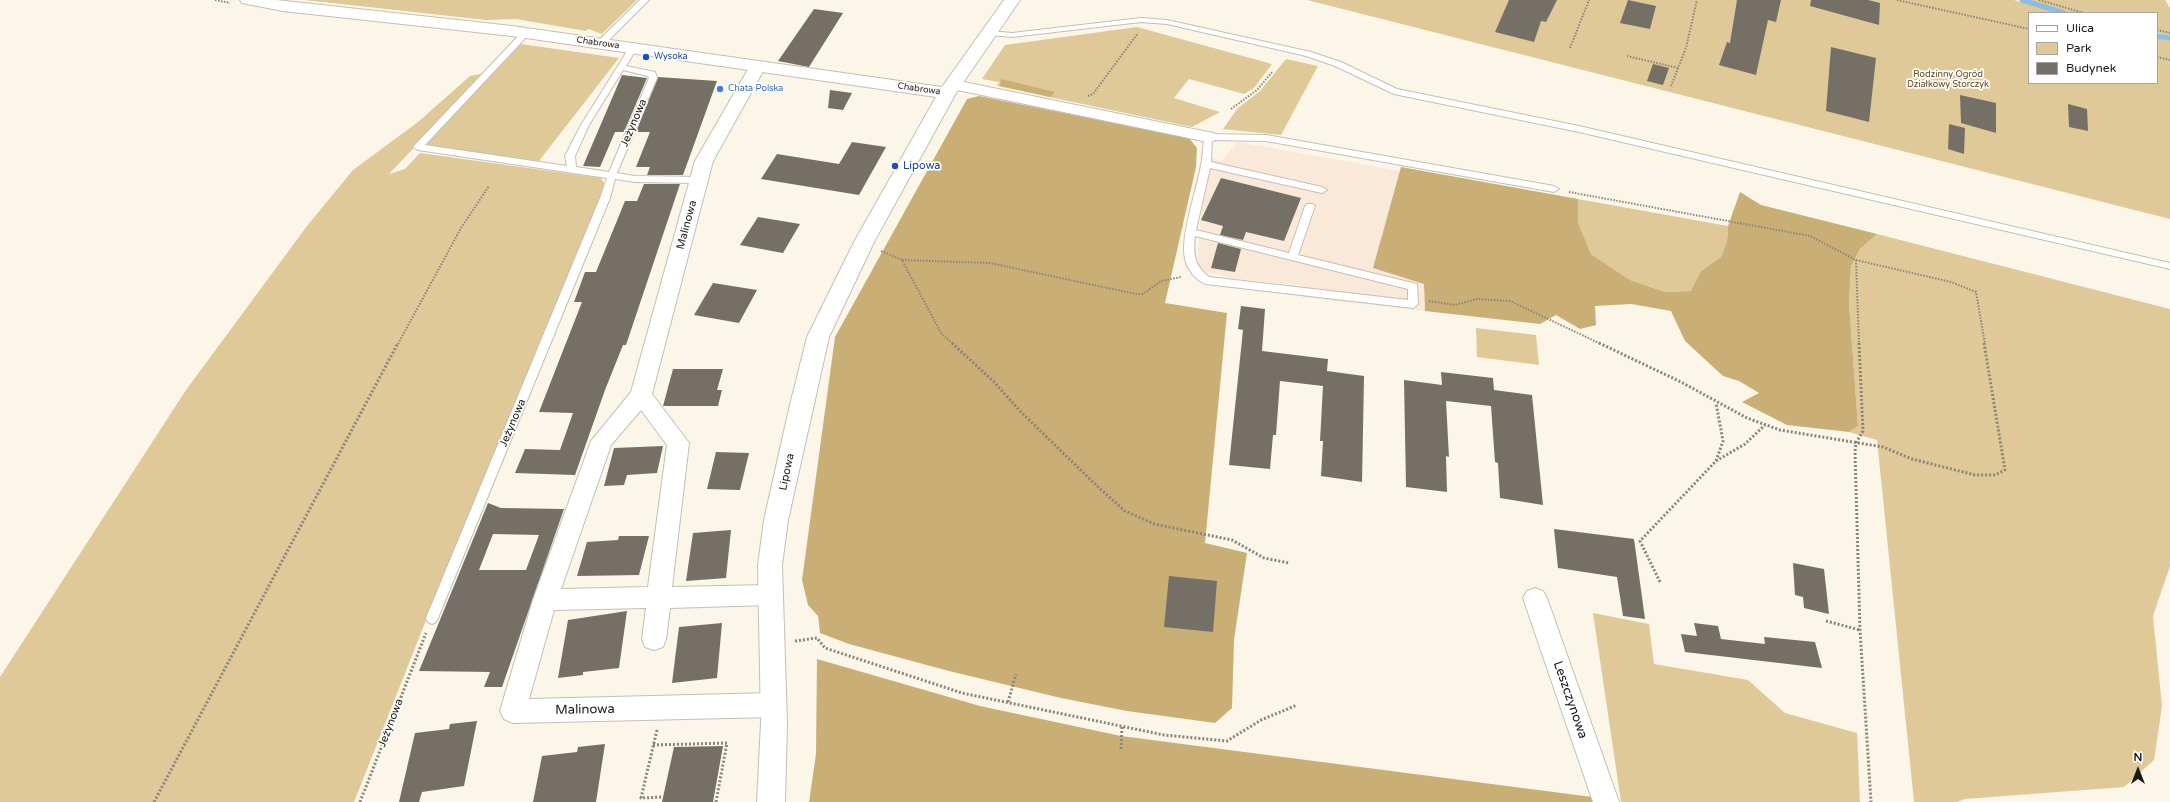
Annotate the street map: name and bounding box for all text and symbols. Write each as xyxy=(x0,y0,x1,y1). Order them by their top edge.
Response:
legend xyxy=(2028,12,2158,84)
text: Ulica xyxy=(2066,21,2094,35)
street label: Chabrowa xyxy=(576,35,620,51)
text: Park xyxy=(2066,41,2092,55)
marker: Wysoka xyxy=(641,52,651,62)
place label: Wysoka xyxy=(654,52,688,62)
text: Budynek xyxy=(2066,61,2116,75)
park label: Rodzinny Ogród Działkowy Storczyk xyxy=(1907,70,1989,91)
street label: Chabrowa xyxy=(897,81,941,97)
marker: Chata Polska xyxy=(715,84,725,94)
place label: Chata Polska xyxy=(728,84,783,94)
street label: Jeżynowa xyxy=(618,97,650,149)
place label: Lipowa xyxy=(903,159,940,173)
marker: Lipowa xyxy=(890,161,900,171)
street label: Malinowa xyxy=(674,199,700,251)
street label: Jeżynowa xyxy=(497,397,529,449)
street label: Lipowa xyxy=(777,452,797,492)
street label: Leszczynowa xyxy=(1549,659,1591,741)
street label: Jeżynowa xyxy=(376,697,406,749)
street label: Malinowa xyxy=(555,702,615,718)
north arrow xyxy=(2118,750,2158,790)
text: N xyxy=(2134,751,2142,764)

